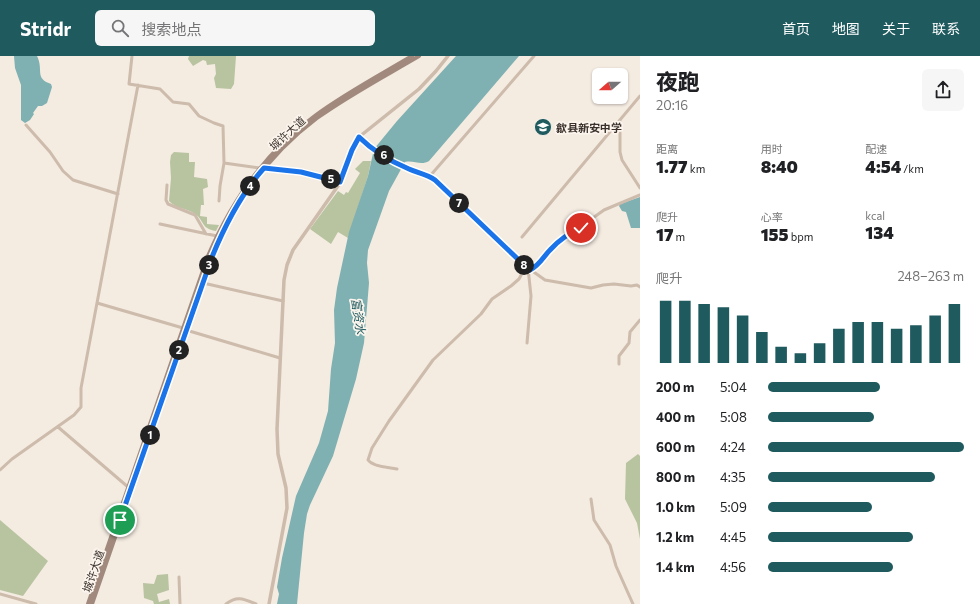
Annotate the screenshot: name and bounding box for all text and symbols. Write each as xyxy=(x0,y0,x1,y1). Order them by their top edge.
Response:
search box xyxy=(95,10,375,46)
text: Stridr xyxy=(20,17,71,40)
icon: search xyxy=(109,17,131,39)
text: 搜索地点 xyxy=(141,20,201,38)
text: 首页 xyxy=(782,20,810,37)
text: 地图 xyxy=(832,20,860,37)
text: 关于 xyxy=(882,20,910,37)
text: 联系 xyxy=(932,20,960,37)
north arrow xyxy=(592,68,628,104)
map controls xyxy=(592,68,628,104)
text: 夜跑 xyxy=(656,68,700,95)
button: share xyxy=(922,69,964,111)
text: 20:16 xyxy=(656,97,688,113)
street label: 城许大道 xyxy=(266,113,308,153)
school or university icon: 歙县新安中学 xyxy=(533,117,553,137)
place label: 歙县新安中学 xyxy=(556,121,622,134)
text: 距离 xyxy=(656,142,678,155)
text: 用时 xyxy=(761,142,783,155)
text: 配速 xyxy=(865,142,887,155)
pin: 6 xyxy=(374,145,394,165)
text: 6 xyxy=(381,148,387,161)
text: 1.77 xyxy=(656,156,688,177)
text: 8:40 xyxy=(761,156,798,177)
text: 4:54 xyxy=(865,156,901,177)
text: km xyxy=(688,162,705,175)
text: /km xyxy=(901,162,924,175)
pin: 5 xyxy=(321,169,341,189)
text: 5 xyxy=(328,172,334,185)
pin: 4 xyxy=(240,176,260,196)
text: 4 xyxy=(247,179,253,192)
pin: 7 xyxy=(449,193,469,213)
text: 7 xyxy=(456,196,462,209)
text: kcal xyxy=(865,209,885,222)
text: 爬升 xyxy=(656,210,678,223)
text: 心率 xyxy=(761,210,783,223)
pin xyxy=(564,211,598,245)
icon: check xyxy=(570,217,592,239)
text: 134 xyxy=(865,222,894,243)
text: 17 xyxy=(656,224,673,245)
text: 155 xyxy=(761,224,789,245)
text: m xyxy=(673,230,685,243)
text: bpm xyxy=(789,230,813,243)
pin: 3 xyxy=(199,255,219,275)
pin: 8 xyxy=(514,255,534,275)
text: 3 xyxy=(206,258,212,271)
text: 8 xyxy=(521,258,527,271)
text: 248–263 m xyxy=(897,268,964,284)
text: 爬升 xyxy=(656,270,682,286)
water label: 富资水 xyxy=(350,297,369,336)
pin: 2 xyxy=(169,340,189,360)
text: 2 xyxy=(176,343,182,356)
text: 200 m xyxy=(656,379,694,395)
text: 5:04 xyxy=(720,379,747,395)
text: 400 m xyxy=(656,409,695,425)
text: 5:08 xyxy=(720,409,747,425)
pin: 1 xyxy=(140,425,160,445)
text: 1 xyxy=(148,428,152,441)
text: 600 m xyxy=(656,439,695,455)
text: 4:24 xyxy=(720,439,746,455)
text: 800 m xyxy=(656,469,695,485)
text: 4:35 xyxy=(720,469,746,485)
text: 1.0 km xyxy=(656,499,695,515)
text: 5:09 xyxy=(720,499,747,515)
pin xyxy=(103,503,137,537)
icon: arrive xyxy=(109,509,131,531)
text: 1.2 km xyxy=(656,529,694,545)
text: 4:45 xyxy=(720,529,746,545)
street label: 城许大道 xyxy=(80,548,106,594)
text: 1.4 km xyxy=(656,559,695,575)
text: 4:56 xyxy=(720,559,746,575)

